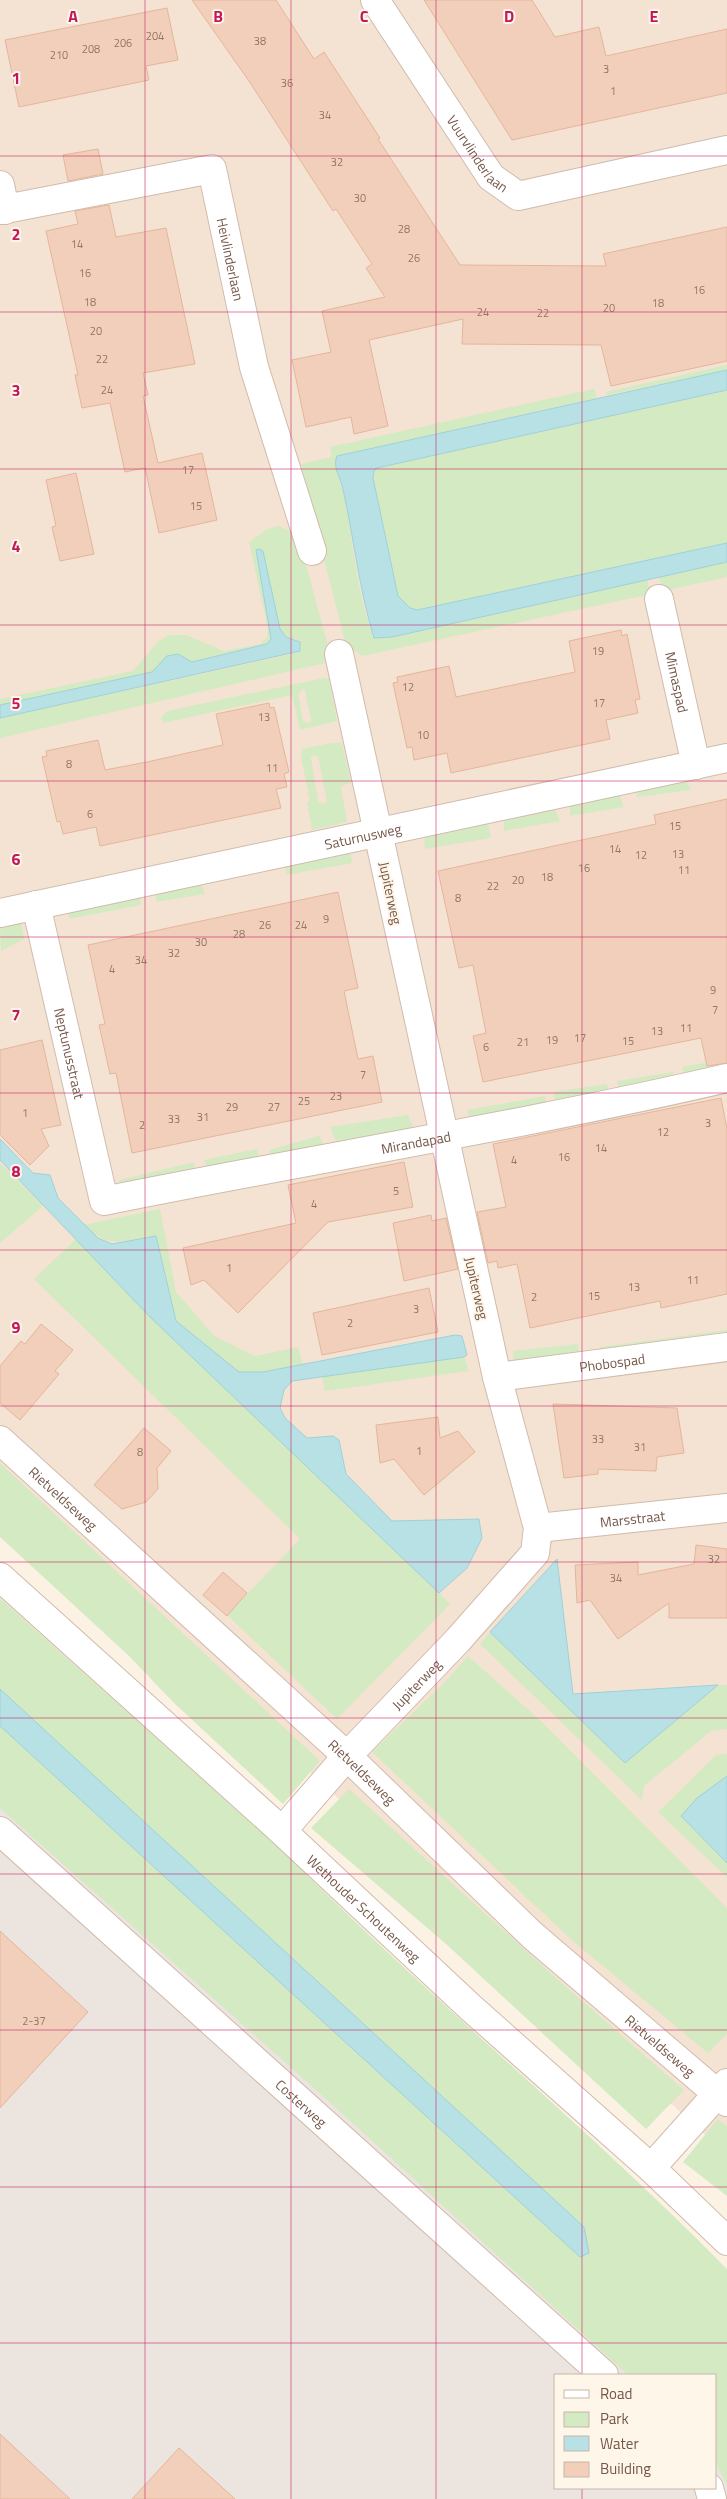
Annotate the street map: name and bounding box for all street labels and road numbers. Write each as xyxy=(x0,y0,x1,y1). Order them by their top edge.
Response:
street label: Vuurvlinderlaan xyxy=(442,110,513,197)
street label: Heivlinderlaan xyxy=(212,216,250,302)
street label: Mimaspad xyxy=(661,649,694,714)
street label: Saturnusweg xyxy=(322,817,403,854)
street label: Jupiterweg xyxy=(374,860,408,926)
street label: Neptunusstraat xyxy=(49,1006,91,1101)
street label: Mirandapad xyxy=(379,1125,452,1159)
street label: Jupiterweg xyxy=(460,1255,494,1321)
street label: Phobospad xyxy=(578,1347,646,1377)
street label: Rietveldseweg xyxy=(25,1461,103,1535)
street label: Marsstraat xyxy=(599,1504,666,1532)
street label: Jupiterweg xyxy=(386,1654,446,1714)
street label: Rietveldseweg xyxy=(324,1734,401,1809)
street label: Wethouder Schoutenweg xyxy=(302,1849,426,1967)
street label: Rietveldseweg xyxy=(621,2009,700,2081)
street label: Costerweg xyxy=(271,2074,332,2132)

